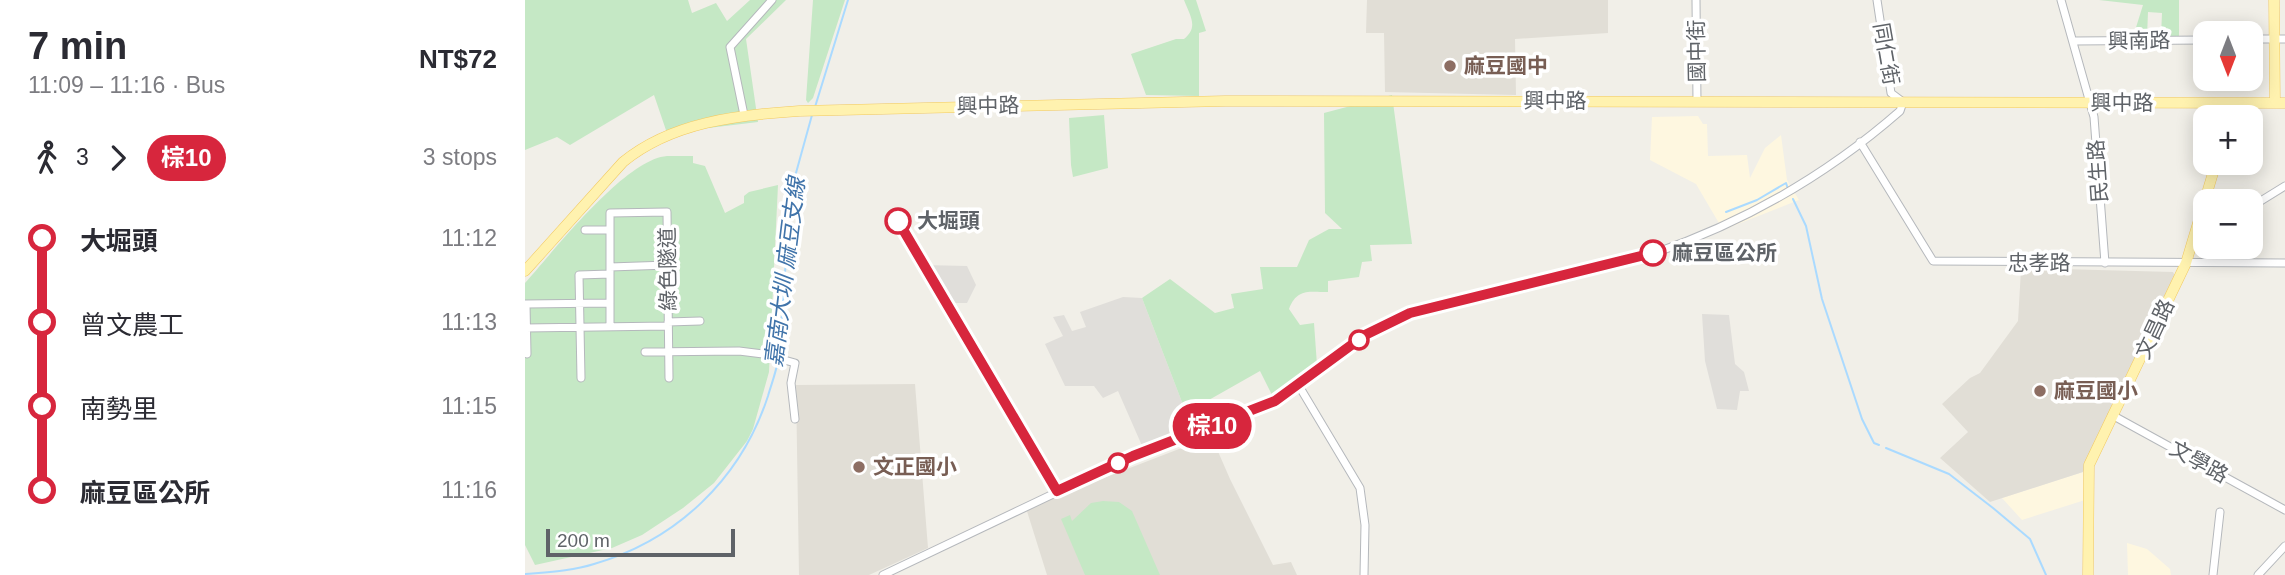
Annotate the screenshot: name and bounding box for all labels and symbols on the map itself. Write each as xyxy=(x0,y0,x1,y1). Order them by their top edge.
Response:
street label: 國中街 xyxy=(1684,19,1709,83)
street label: 同仁街 xyxy=(1870,21,1903,87)
north arrow xyxy=(2193,21,2263,91)
street label: 興南路 xyxy=(2107,28,2171,53)
place label: 麻豆國中 xyxy=(1464,54,1548,77)
marker: 麻豆國中 xyxy=(1442,58,1458,74)
street label: 興中路 xyxy=(1524,89,1587,112)
street label: 興中路 xyxy=(2091,91,2154,114)
street label: 興中路 xyxy=(956,93,1020,118)
street label: 民生路 xyxy=(2084,139,2111,203)
water label: 嘉南大圳 麻豆支線 xyxy=(760,173,810,368)
marker: 大堀頭 xyxy=(885,208,911,234)
place label: 大堀頭 xyxy=(917,209,980,232)
street label: 綠色隧道 xyxy=(655,227,680,311)
marker: 麻豆區公所 xyxy=(1640,240,1666,266)
place label: 麻豆區公所 xyxy=(1672,241,1777,264)
street label: 忠孝路 xyxy=(2008,251,2071,274)
street label: 文昌路 xyxy=(2131,295,2178,362)
unlabelled marker xyxy=(1349,330,1369,350)
place label: 麻豆國小 xyxy=(2054,379,2138,402)
marker: 麻豆國小 xyxy=(2032,383,2048,399)
line badge: 棕10 xyxy=(1172,403,1252,449)
street label: 文學路 xyxy=(2166,436,2232,487)
unlabelled marker xyxy=(1108,453,1128,473)
place label: 文正國小 xyxy=(873,455,957,478)
marker: 文正國小 xyxy=(851,459,867,475)
scale bar xyxy=(546,526,735,558)

